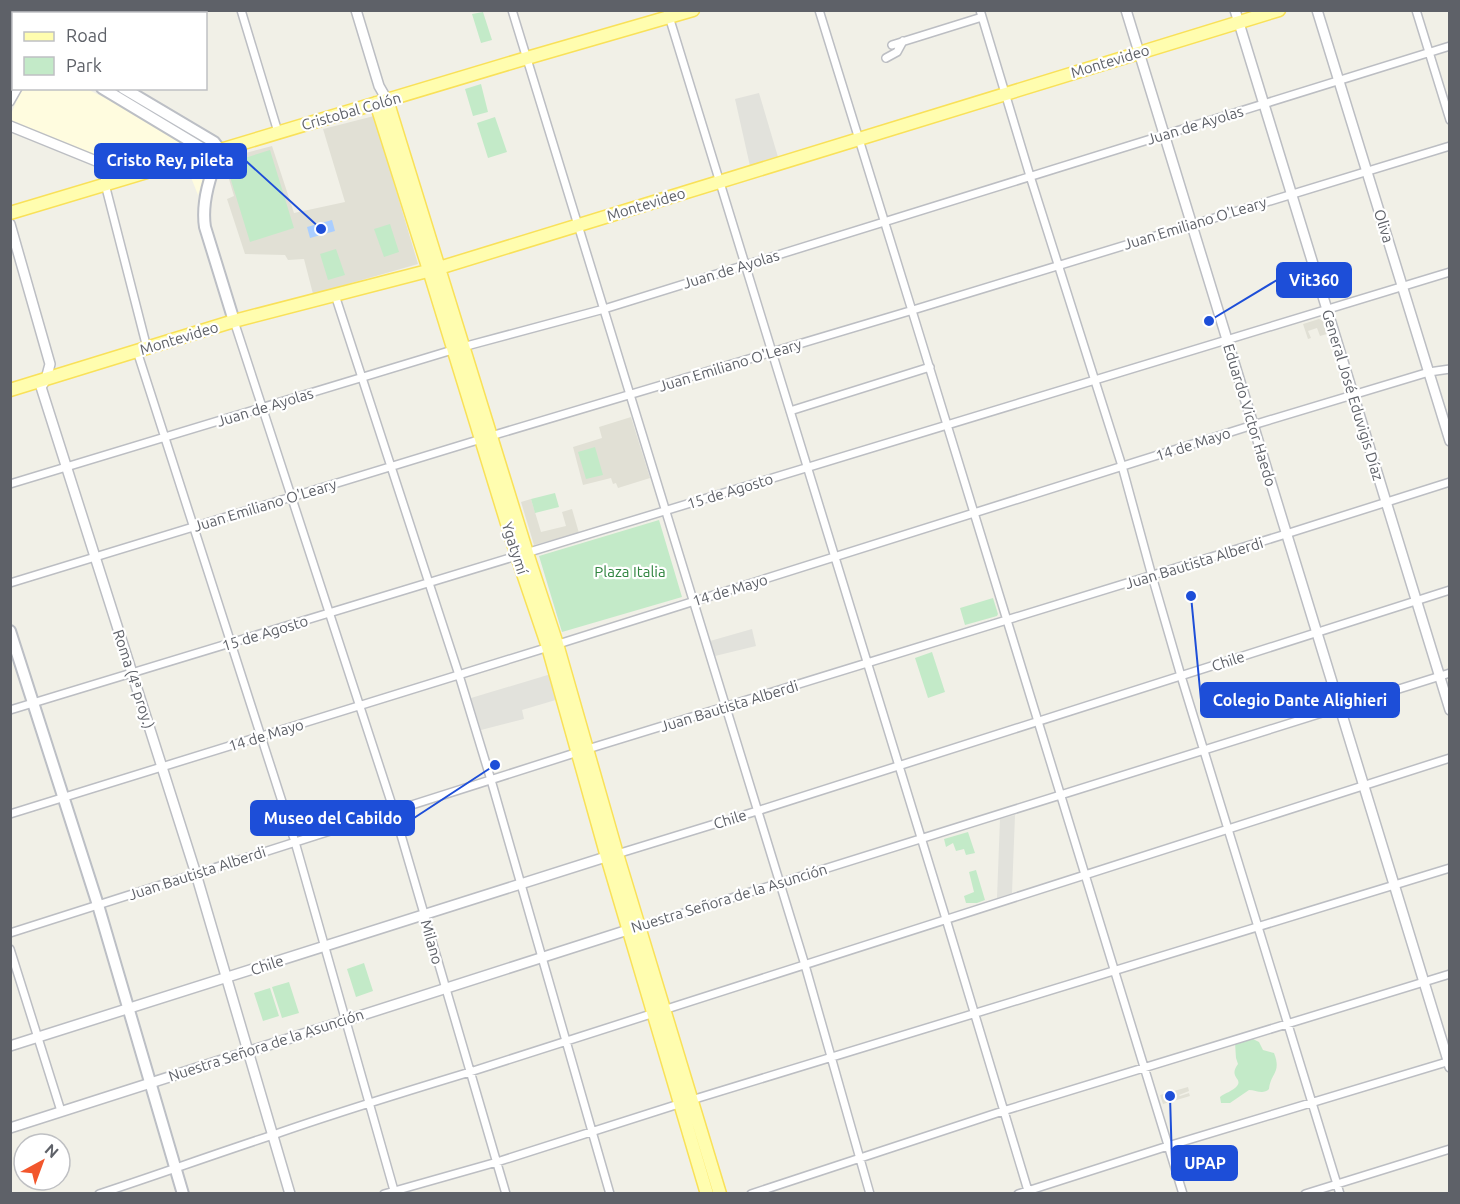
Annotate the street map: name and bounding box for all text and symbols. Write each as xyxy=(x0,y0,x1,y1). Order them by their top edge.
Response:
legend xyxy=(12,12,207,90)
text: Road xyxy=(66,25,108,45)
street label: Montevideo xyxy=(1069,41,1151,81)
text: Park xyxy=(66,55,102,75)
street label: Cristobal Colón xyxy=(299,89,403,133)
street label: Juan de Ayolas xyxy=(1145,102,1245,148)
callout: Cristo Rey, pileta xyxy=(95,144,246,178)
text: Cristo Rey, pileta xyxy=(106,151,234,169)
street label: Montevideo xyxy=(605,184,687,224)
street label: Juan Emiliano O'Leary xyxy=(1121,193,1269,253)
street label: Oliva xyxy=(1371,207,1397,245)
street label: Juan de Ayolas xyxy=(681,246,781,292)
callout: Vit360 xyxy=(1277,263,1351,297)
text: Vit360 xyxy=(1289,271,1339,289)
street label: General José Eduvigis Díaz xyxy=(1319,307,1387,483)
street label: Montevideo xyxy=(138,318,220,358)
street label: Juan Emiliano O'Leary xyxy=(656,335,804,395)
street label: Eduardo Victor Haedo xyxy=(1220,342,1280,488)
street label: Juan de Ayolas xyxy=(215,384,315,430)
street label: 14 de Mayo xyxy=(1153,424,1233,464)
street label: 15 de Agosto xyxy=(685,470,775,512)
street label: Juan Emiliano O'Leary xyxy=(191,475,339,535)
street label: Ygatymí xyxy=(499,520,532,577)
street label: Juan Bautista Alberdi xyxy=(1123,534,1265,592)
park label: Plaza Italia xyxy=(594,563,666,580)
street label: 14 de Mayo xyxy=(690,571,770,609)
street label: 15 de Agosto xyxy=(220,612,310,654)
street label: Roma (4ª proy.) xyxy=(110,627,158,731)
street label: Chile xyxy=(1209,648,1247,674)
street label: Juan Bautista Alberdi xyxy=(658,677,800,735)
callout: Colegio Dante Alighieri xyxy=(1201,683,1399,717)
text: Colegio Dante Alighieri xyxy=(1213,691,1387,709)
street label: 14 de Mayo xyxy=(226,716,306,754)
callout: Museo del Cabildo xyxy=(251,801,414,835)
street label: Chile xyxy=(711,806,749,832)
text: Museo del Cabildo xyxy=(264,809,402,827)
street label: Juan Bautista Alberdi xyxy=(126,843,268,903)
street label: Nuestra Señora de la Asunción xyxy=(629,860,829,936)
street label: Milano xyxy=(418,918,446,966)
street label: Chile xyxy=(248,952,286,978)
street label: Nuestra Señora de la Asunción xyxy=(166,1005,366,1085)
north arrow xyxy=(12,1132,72,1192)
text: N xyxy=(41,1140,62,1161)
callout: UPAP xyxy=(1172,1146,1237,1180)
text: UPAP xyxy=(1184,1154,1226,1172)

